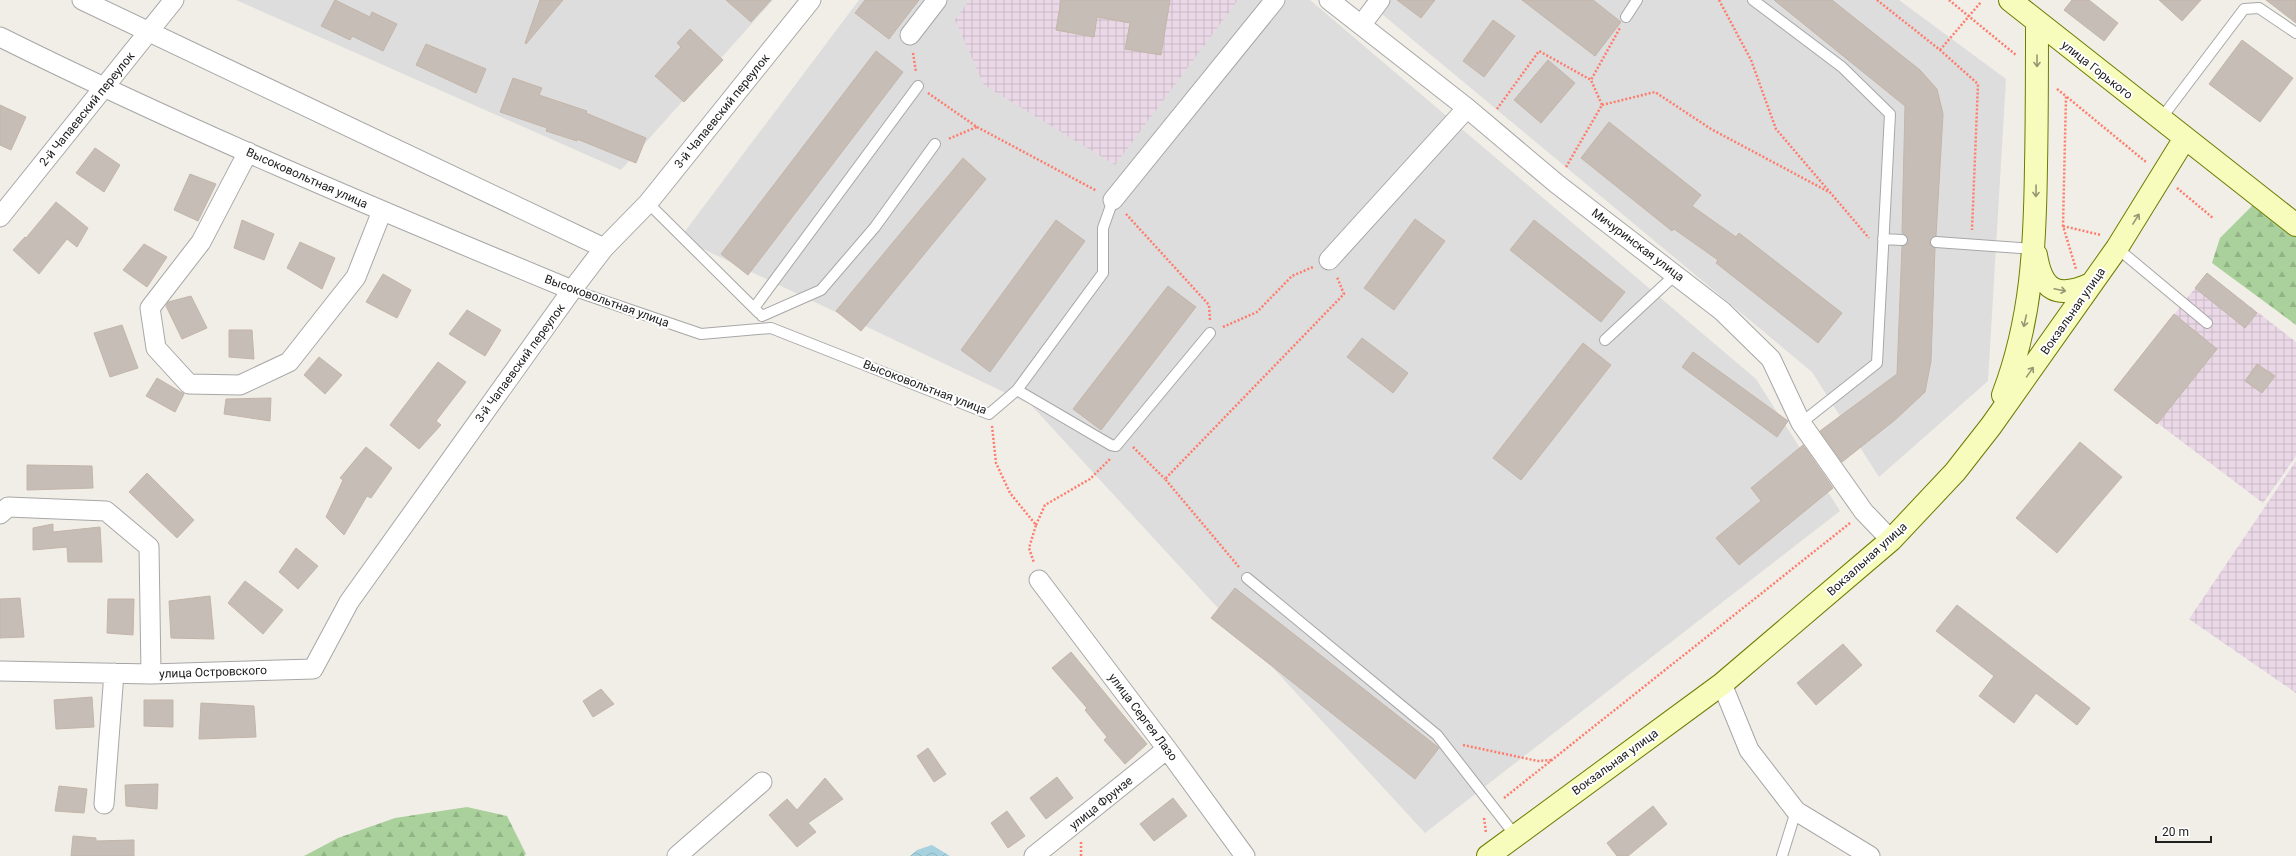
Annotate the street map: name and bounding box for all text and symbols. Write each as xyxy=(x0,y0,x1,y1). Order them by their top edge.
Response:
street label: улица Горького xyxy=(2059,38,2136,102)
street label: 2-й Чапаевский переулок xyxy=(37,49,138,169)
street label: 3-й Чапаевский переулок xyxy=(672,51,773,171)
one-way arrow xyxy=(2033,54,2041,67)
street label: Высоковольтная улица xyxy=(244,145,370,211)
one-way arrow xyxy=(2032,184,2039,197)
street label: Мичуринская улица xyxy=(1589,206,1687,284)
one-way arrow xyxy=(2132,213,2140,225)
street label: Вокзальная улица xyxy=(2038,265,2108,357)
street label: Высоковольтная улица xyxy=(543,272,671,330)
one-way arrow xyxy=(2054,286,2067,294)
street label: 3-й Чапаевский переулок xyxy=(472,301,568,425)
one-way arrow xyxy=(2020,314,2028,327)
street label: Высоковольтная улица xyxy=(861,357,989,417)
one-way arrow xyxy=(2026,366,2034,377)
street label: Вокзальная улица xyxy=(1824,519,1910,599)
street label: улица Островского xyxy=(159,663,267,681)
street label: улица Сергея Лазо xyxy=(1106,671,1180,764)
street label: Вокзальная улица xyxy=(1569,726,1661,798)
street label: улица Фрунзе xyxy=(1067,773,1135,833)
scale bar xyxy=(2156,818,2211,844)
text: 20 m xyxy=(2162,825,2189,839)

